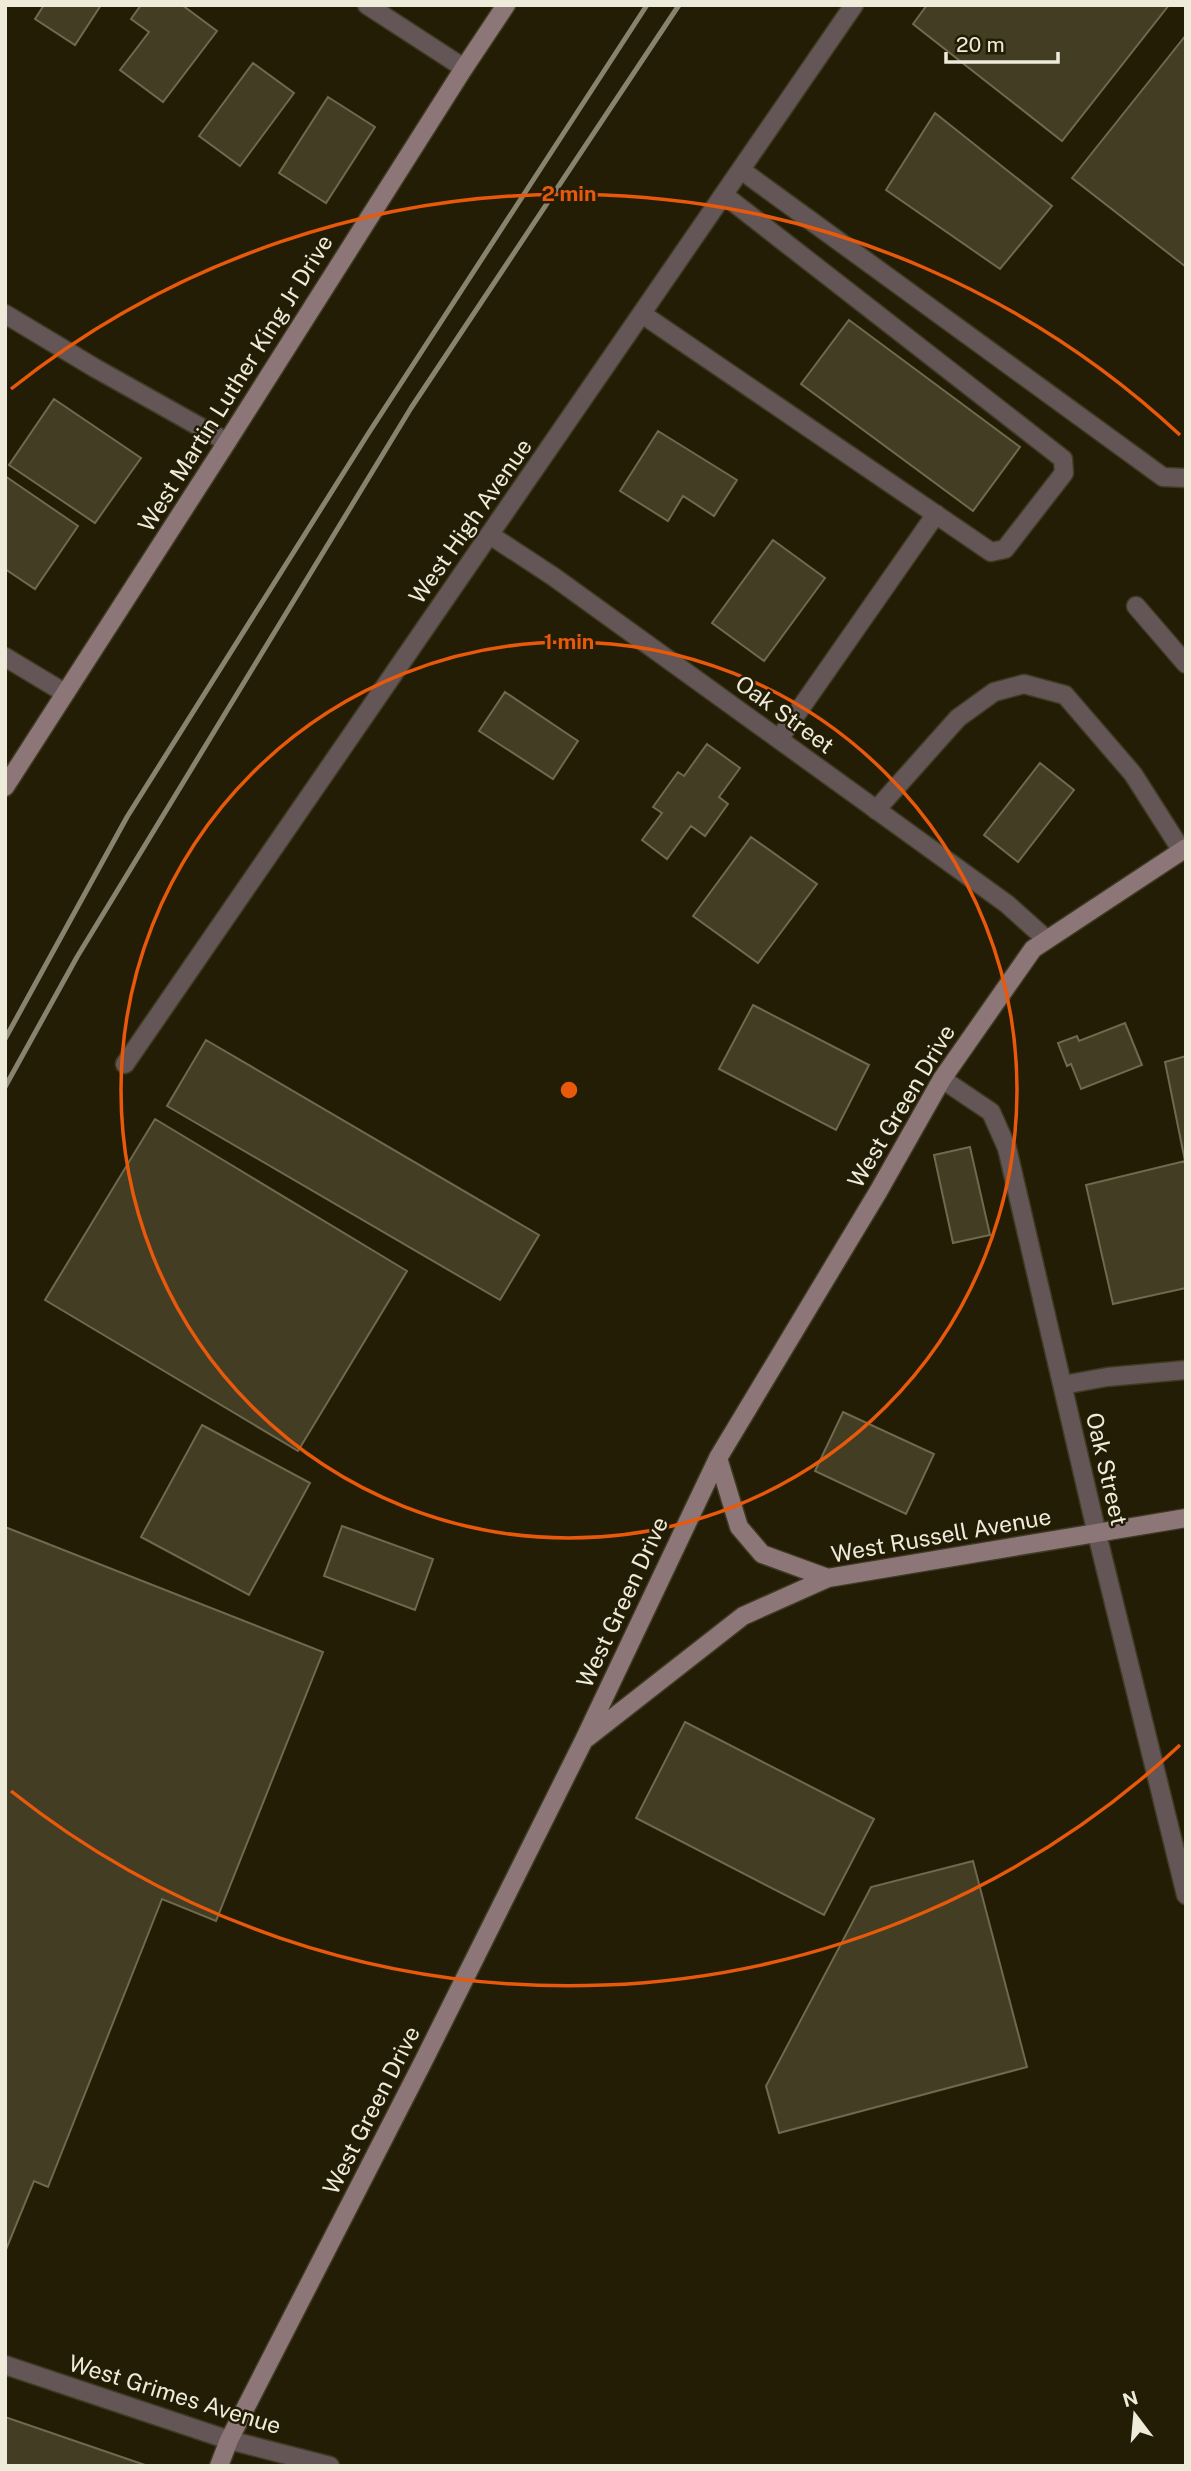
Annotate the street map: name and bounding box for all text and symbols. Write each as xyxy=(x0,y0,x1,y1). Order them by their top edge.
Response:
scale bar xyxy=(946,21,1058,65)
text: 20 m xyxy=(956,32,1005,57)
text: 2 min xyxy=(541,181,597,206)
street label: West Martin Luther King Jr Drive xyxy=(132,230,338,536)
street label: West High Avenue xyxy=(403,433,537,609)
text: 1 min xyxy=(544,629,594,654)
street label: Oak Street xyxy=(731,669,839,759)
street label: West Green Drive xyxy=(842,1020,960,1192)
centre of rings xyxy=(557,1078,581,1102)
street label: Oak Street xyxy=(1081,1410,1133,1528)
street label: West Russell Avenue xyxy=(829,1502,1053,1568)
street label: West Green Drive xyxy=(571,1512,673,1692)
street label: West Green Drive xyxy=(317,2021,425,2199)
street label: West Grimes Avenue xyxy=(66,2349,284,2439)
north arrow xyxy=(1100,2380,1170,2450)
text: N xyxy=(1120,2386,1140,2411)

